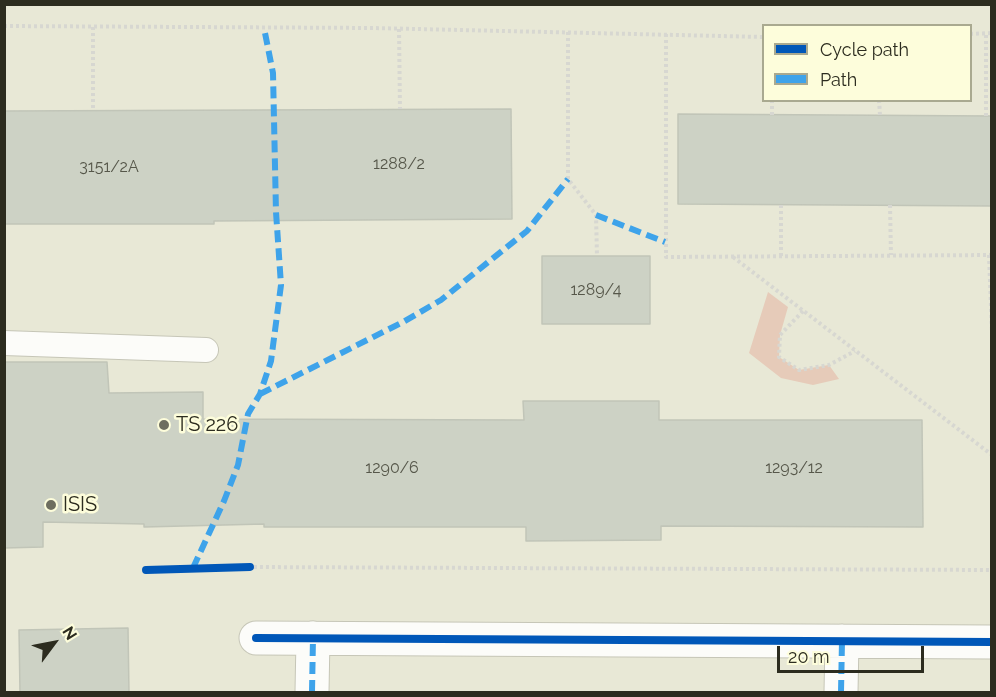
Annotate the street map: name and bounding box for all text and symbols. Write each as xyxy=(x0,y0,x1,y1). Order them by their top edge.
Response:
legend xyxy=(762,24,972,102)
text: Cycle path xyxy=(820,39,909,60)
text: Path xyxy=(820,69,857,90)
house number: 1288/2 xyxy=(373,154,425,174)
house number: 3151/2A xyxy=(79,157,139,177)
house number: 1289/4 xyxy=(571,280,621,300)
place label: TS 226 xyxy=(176,413,238,437)
marker: TS 226 xyxy=(157,418,171,432)
house number: 1290/6 xyxy=(365,458,419,478)
house number: 1293/12 xyxy=(765,458,823,478)
place label: ISIS xyxy=(63,493,97,517)
marker: ISIS xyxy=(44,498,58,512)
north arrow xyxy=(24,613,84,673)
text: N xyxy=(58,623,81,643)
scale bar xyxy=(780,634,927,672)
text: 20 m xyxy=(788,646,830,667)

